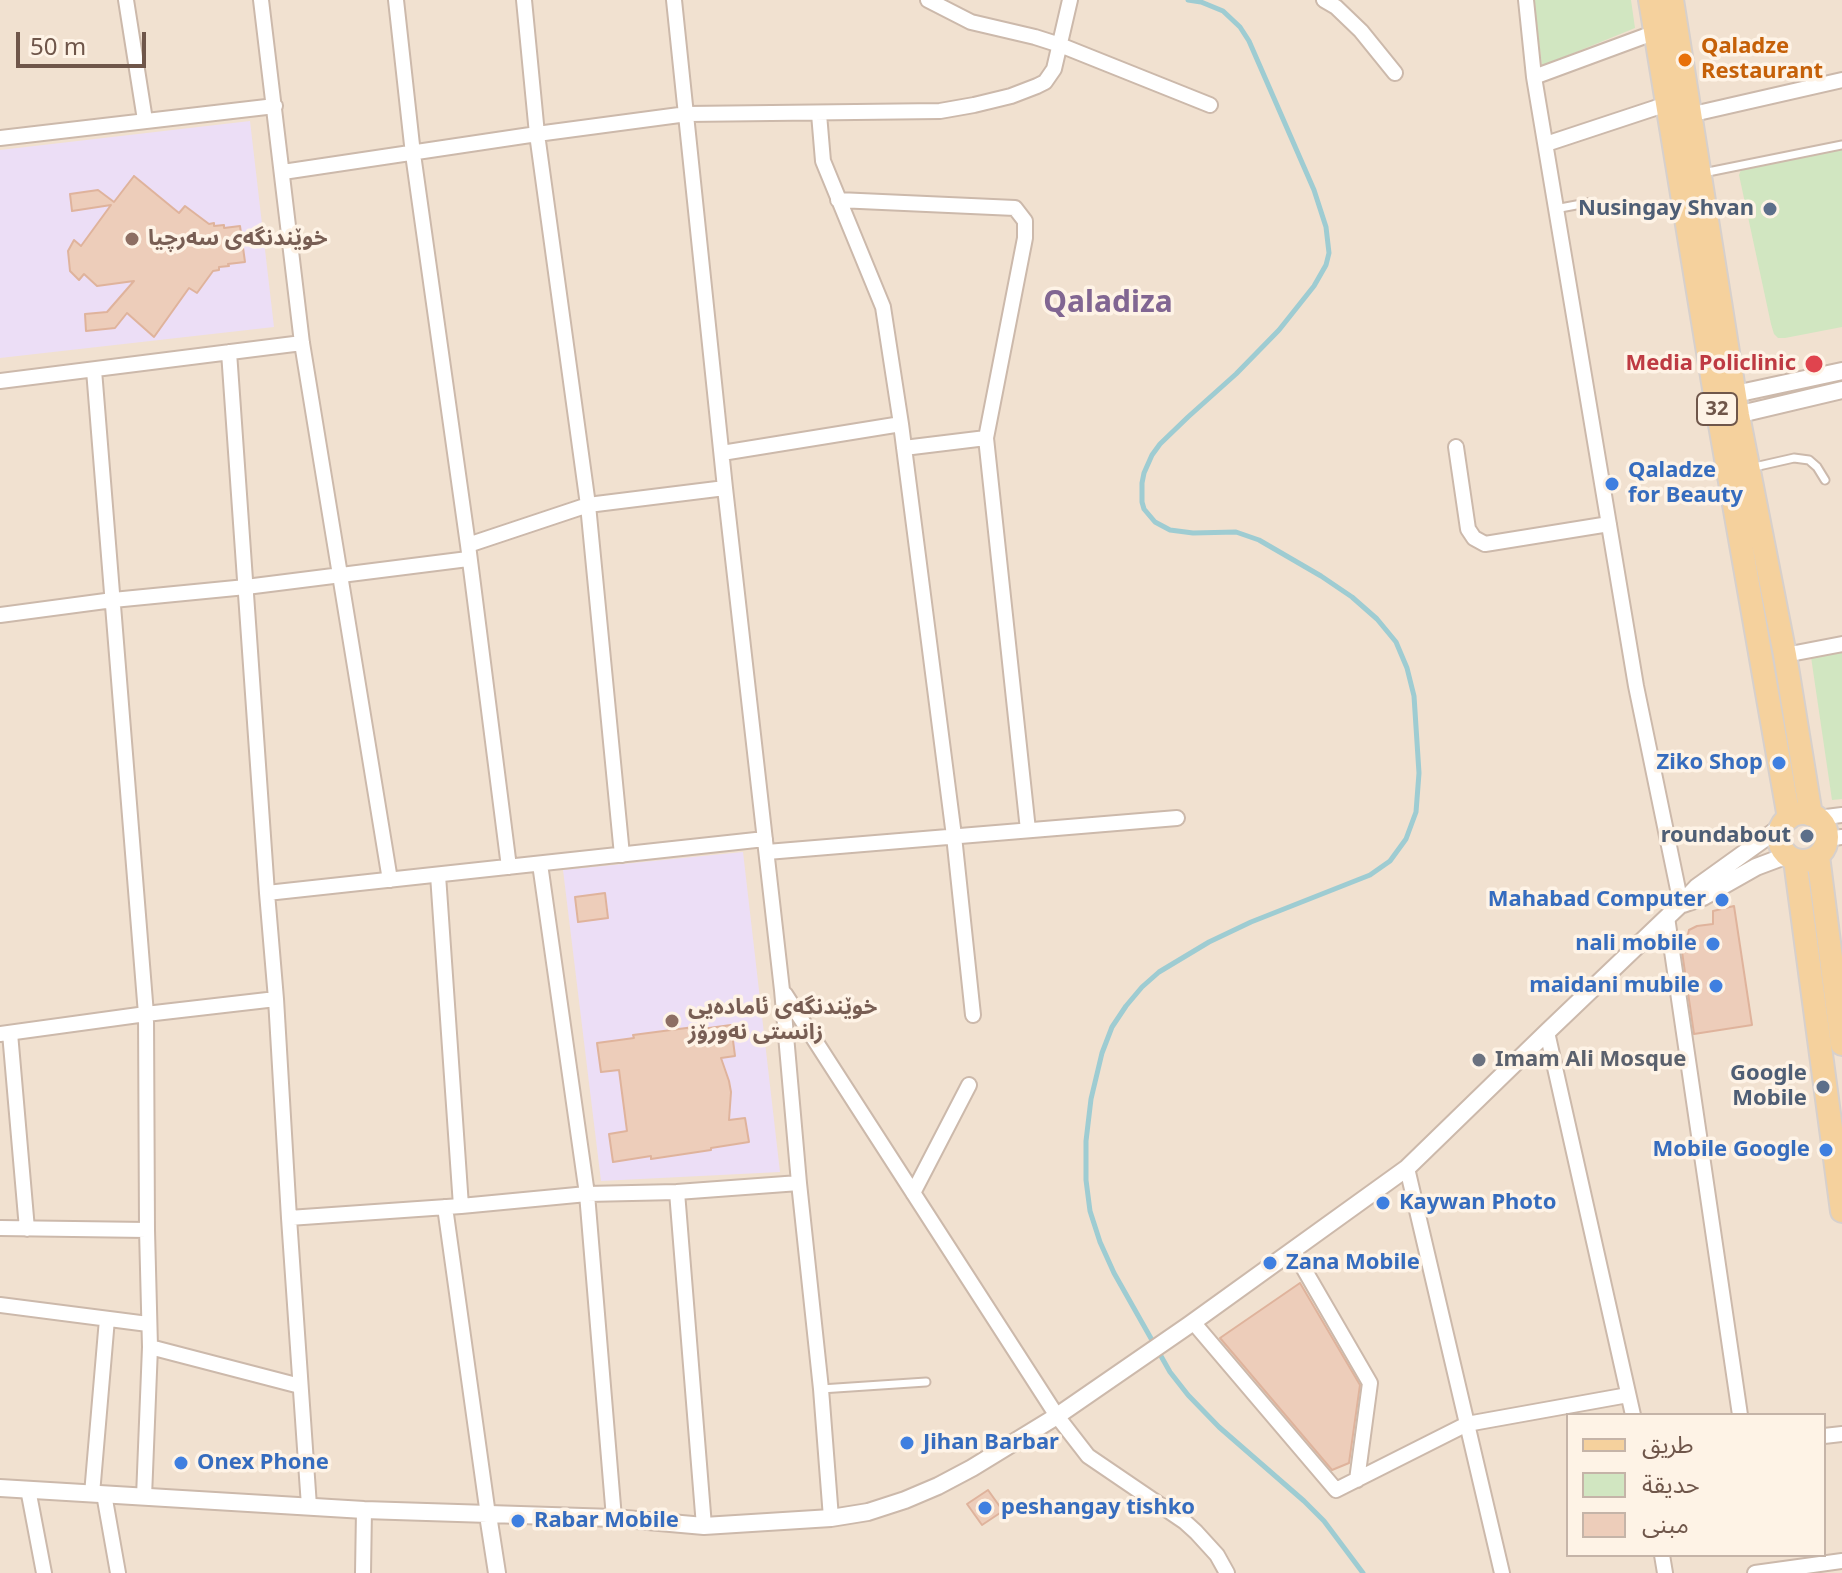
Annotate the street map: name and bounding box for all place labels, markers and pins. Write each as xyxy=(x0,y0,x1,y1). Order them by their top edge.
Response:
place label: Qaladze Restaurant xyxy=(1701,34,1823,86)
marker: Qaladze Restaurant xyxy=(1676,51,1694,69)
place label: Nusingay Shvan xyxy=(1578,196,1754,222)
marker: Nusingay Shvan xyxy=(1761,200,1779,218)
place label: خوێندنگەی سەرچیا xyxy=(148,226,328,252)
marker: خوێندنگەی سەرچیا xyxy=(123,230,141,248)
place label: Media Policlinic xyxy=(1625,351,1796,377)
marker: Media Policlinic xyxy=(1803,353,1825,375)
place label: Qaladze for Beauty xyxy=(1628,458,1743,510)
marker: Qaladze for Beauty xyxy=(1603,475,1621,493)
place label: Ziko Shop xyxy=(1656,750,1763,776)
marker: Ziko Shop xyxy=(1770,754,1788,772)
place label: roundabout xyxy=(1661,823,1791,849)
marker: roundabout xyxy=(1798,827,1816,845)
place label: Mahabad Computer xyxy=(1488,887,1706,913)
marker: Mahabad Computer xyxy=(1713,891,1731,909)
place label: nali mobile xyxy=(1575,931,1697,957)
marker: nali mobile xyxy=(1704,935,1722,953)
place label: maidani mubile xyxy=(1529,973,1700,999)
marker: maidani mubile xyxy=(1707,977,1725,995)
place label: خوێندنگەی ئامادەیی زانستی نەورۆز xyxy=(688,995,877,1046)
marker: خوێندنگەی ئامادەیی زانستی نەورۆز xyxy=(663,1012,681,1030)
place label: Imam Ali Mosque xyxy=(1495,1047,1686,1073)
marker: Imam Ali Mosque xyxy=(1470,1051,1488,1069)
place label: Google Mobile xyxy=(1730,1061,1807,1112)
marker: Google Mobile xyxy=(1814,1078,1832,1096)
place label: Mobile Google xyxy=(1653,1137,1810,1163)
marker: Mobile Google xyxy=(1817,1141,1835,1159)
place label: Kaywan Photo xyxy=(1399,1190,1556,1216)
marker: Kaywan Photo xyxy=(1374,1194,1392,1212)
place label: Zana Mobile xyxy=(1286,1250,1420,1276)
marker: Zana Mobile xyxy=(1261,1254,1279,1272)
place label: Jihan Barbar xyxy=(923,1430,1059,1456)
marker: Jihan Barbar xyxy=(898,1434,916,1452)
place label: Onex Phone xyxy=(197,1450,329,1476)
marker: Onex Phone xyxy=(172,1454,190,1472)
place label: peshangay tishko xyxy=(1001,1495,1195,1521)
marker: peshangay tishko xyxy=(976,1499,994,1517)
place label: Rabar Mobile xyxy=(534,1508,679,1534)
marker: Rabar Mobile xyxy=(509,1512,527,1530)

